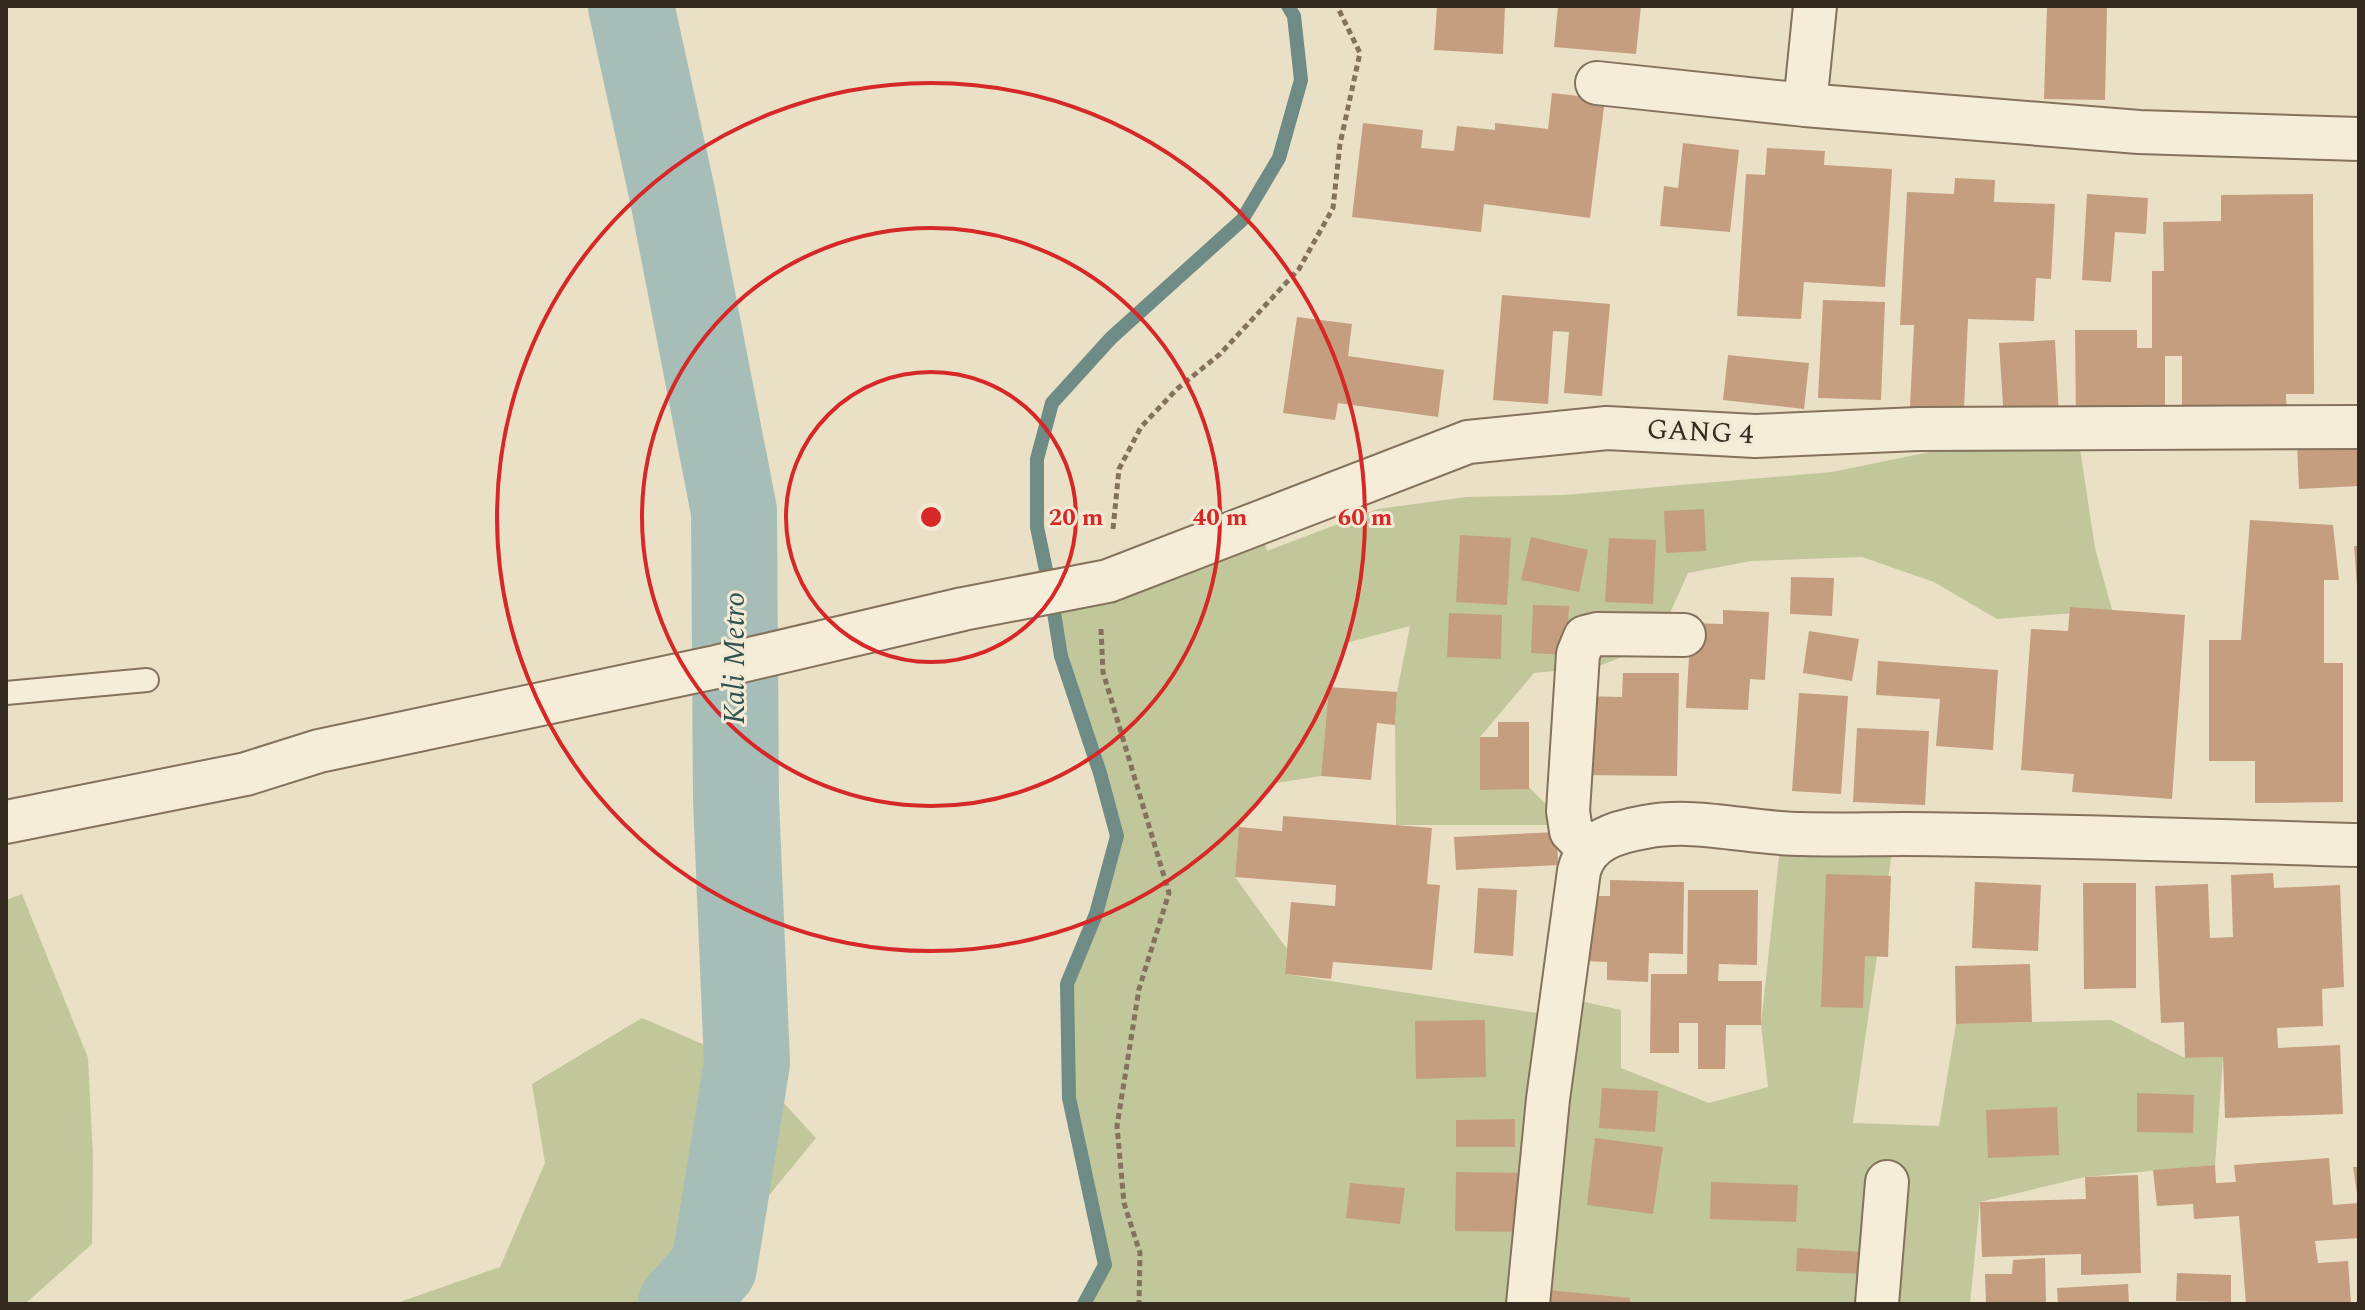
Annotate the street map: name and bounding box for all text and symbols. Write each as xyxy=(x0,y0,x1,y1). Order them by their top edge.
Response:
street label: GANG 4 xyxy=(1646,408,1754,456)
text: 20 m xyxy=(1049,500,1104,536)
text: 40 m xyxy=(1193,500,1248,536)
text: 60 m xyxy=(1338,500,1393,536)
centre of rings xyxy=(917,503,945,531)
water label: Kali Metro xyxy=(712,592,758,724)

